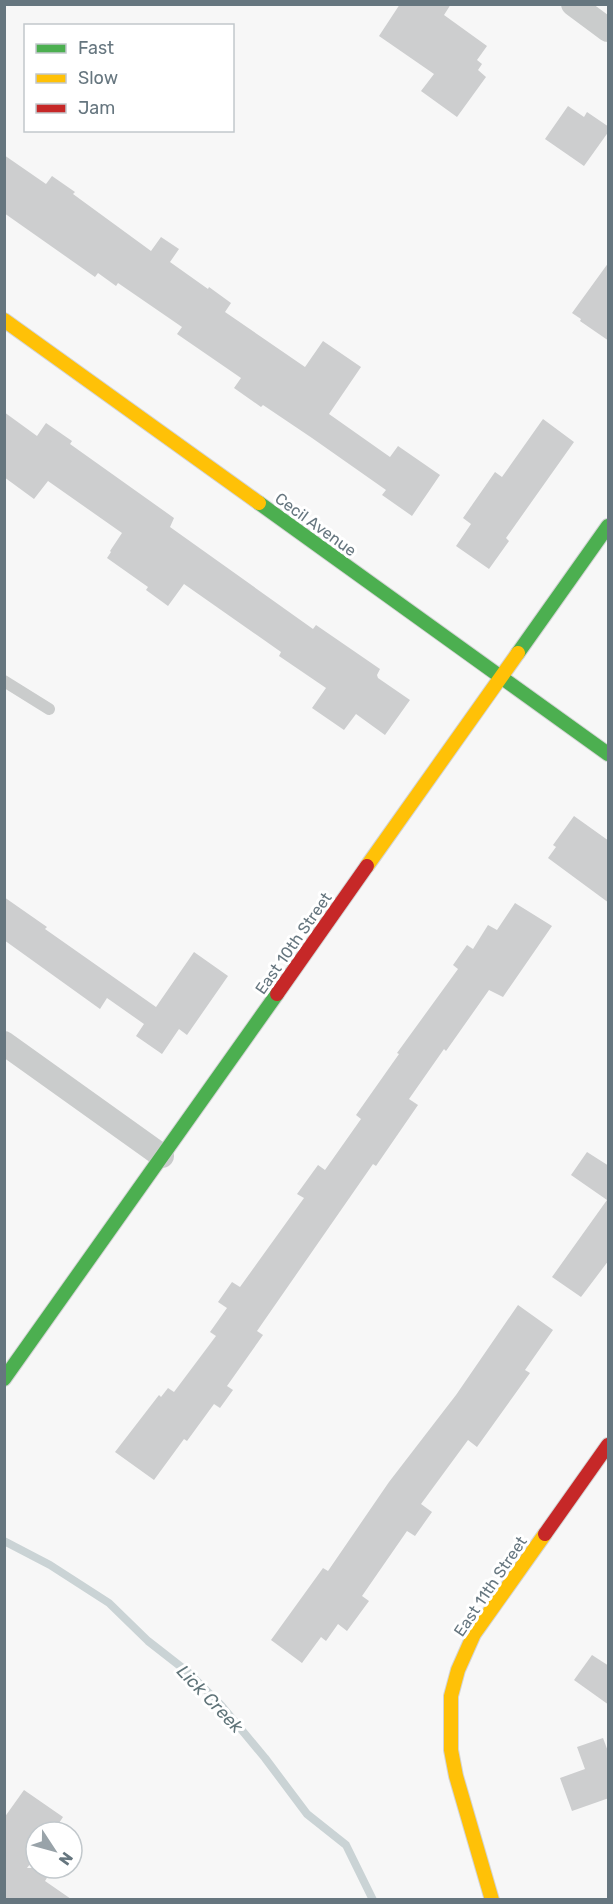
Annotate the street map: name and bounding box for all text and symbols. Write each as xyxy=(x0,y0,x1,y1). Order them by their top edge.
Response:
legend xyxy=(24,24,234,132)
text: Fast xyxy=(78,37,114,59)
text: Slow xyxy=(78,67,118,89)
text: Jam xyxy=(78,97,115,119)
street label: Cecil Avenue xyxy=(271,489,360,560)
street label: East 10th Street xyxy=(251,889,336,998)
street label: East 11th Street xyxy=(450,1533,531,1640)
water label: Lick Creek xyxy=(172,1660,248,1738)
north arrow xyxy=(24,1820,84,1880)
text: N xyxy=(55,1848,77,1869)

